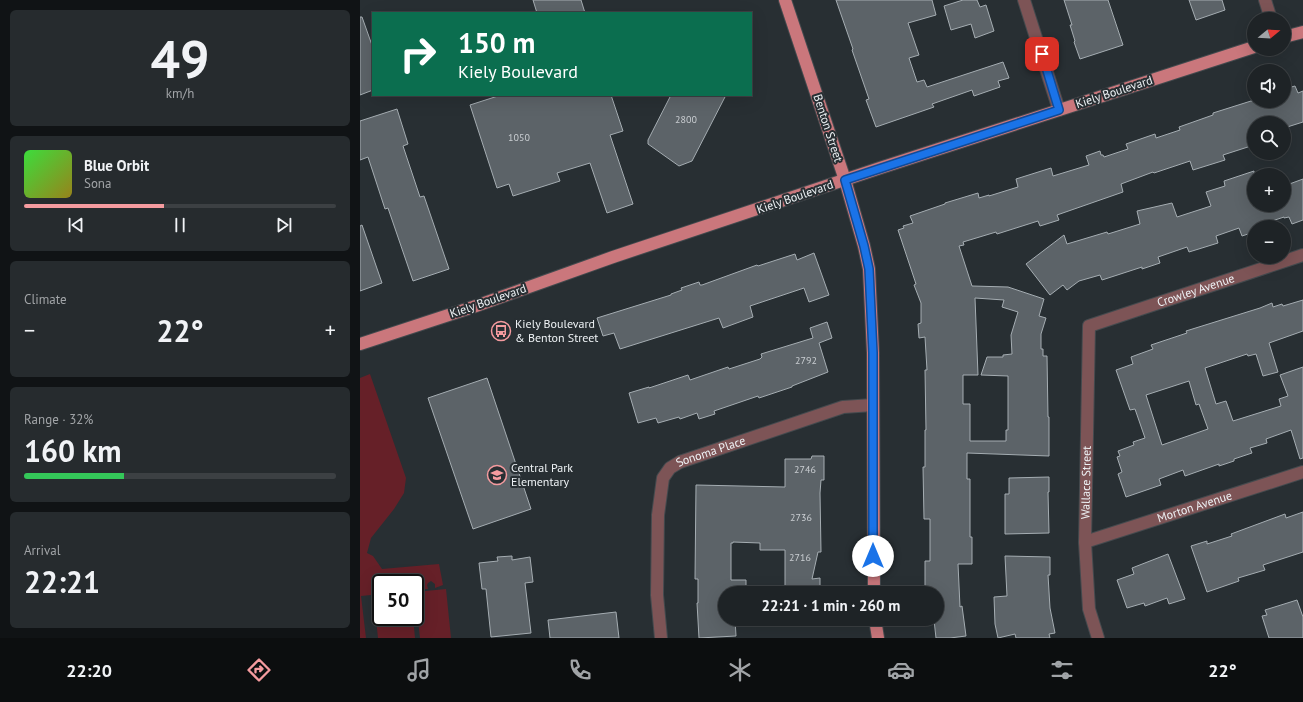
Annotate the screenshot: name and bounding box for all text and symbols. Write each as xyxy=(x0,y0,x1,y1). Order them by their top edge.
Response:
north arrow xyxy=(1247,12,1291,56)
map controls xyxy=(1247,12,1291,264)
text: 150 m xyxy=(458,24,535,61)
text: 49 xyxy=(151,25,209,92)
icon: right xyxy=(392,28,444,80)
pin xyxy=(1025,37,1059,71)
icon: arrive xyxy=(1031,43,1053,65)
text: Kiely Boulevard xyxy=(458,60,578,83)
button: sound xyxy=(1247,64,1291,108)
street label: Kiely Boulevard xyxy=(1073,72,1154,111)
text: km/h xyxy=(166,85,194,102)
street label: Benton Street xyxy=(810,92,846,164)
house number: 2800 xyxy=(675,113,697,126)
button: search xyxy=(1247,116,1291,160)
house number: 1050 xyxy=(508,131,530,144)
text: Blue Orbit xyxy=(84,156,149,175)
button: + xyxy=(1247,168,1291,212)
text: Sona xyxy=(84,175,111,192)
street label: Kiely Boulevard xyxy=(755,176,835,217)
icon: previous xyxy=(65,214,87,236)
icon: pause xyxy=(169,214,191,236)
icon: next xyxy=(273,214,295,236)
button: − xyxy=(1247,220,1291,264)
street label: Crowley Avenue xyxy=(1155,270,1236,310)
street label: Kiely Boulevard xyxy=(448,280,528,321)
text: Climate xyxy=(24,291,67,308)
text: 22° xyxy=(156,311,204,350)
text: − xyxy=(24,316,35,344)
text: + xyxy=(325,316,336,344)
place label: Kiely Boulevard & Benton Street xyxy=(515,316,598,345)
bus stop icon: Kiely Boulevard & Benton Street xyxy=(490,320,512,342)
house number: 2792 xyxy=(795,354,817,367)
text: Range · 32% xyxy=(24,411,93,428)
text: 160 km xyxy=(24,431,122,470)
street label: Sonoma Place xyxy=(673,432,747,470)
street label: Wallace Street xyxy=(1077,446,1094,519)
place label: Central Park Elementary xyxy=(511,460,573,489)
house number: 2746 xyxy=(794,463,816,476)
school or university icon: Central Park Elementary xyxy=(486,464,508,486)
street label: Morton Avenue xyxy=(1155,487,1234,525)
house number: 2736 xyxy=(790,511,812,524)
position arrow xyxy=(852,535,894,577)
text: Arrival xyxy=(24,542,60,559)
house number: 2716 xyxy=(789,551,811,564)
text: 22:21 xyxy=(24,562,100,601)
speed limit sign: 50 xyxy=(372,574,424,626)
text: 22:21 · 1 min · 260 m xyxy=(762,596,900,615)
icon: directions xyxy=(245,656,273,684)
icon: music xyxy=(405,656,433,684)
icon: phone xyxy=(566,656,594,684)
icon: climate xyxy=(726,656,754,684)
icon: car xyxy=(887,656,915,684)
icon: filters xyxy=(1048,656,1076,684)
text: 22:20 xyxy=(66,659,112,682)
text: 22° xyxy=(1208,659,1237,682)

